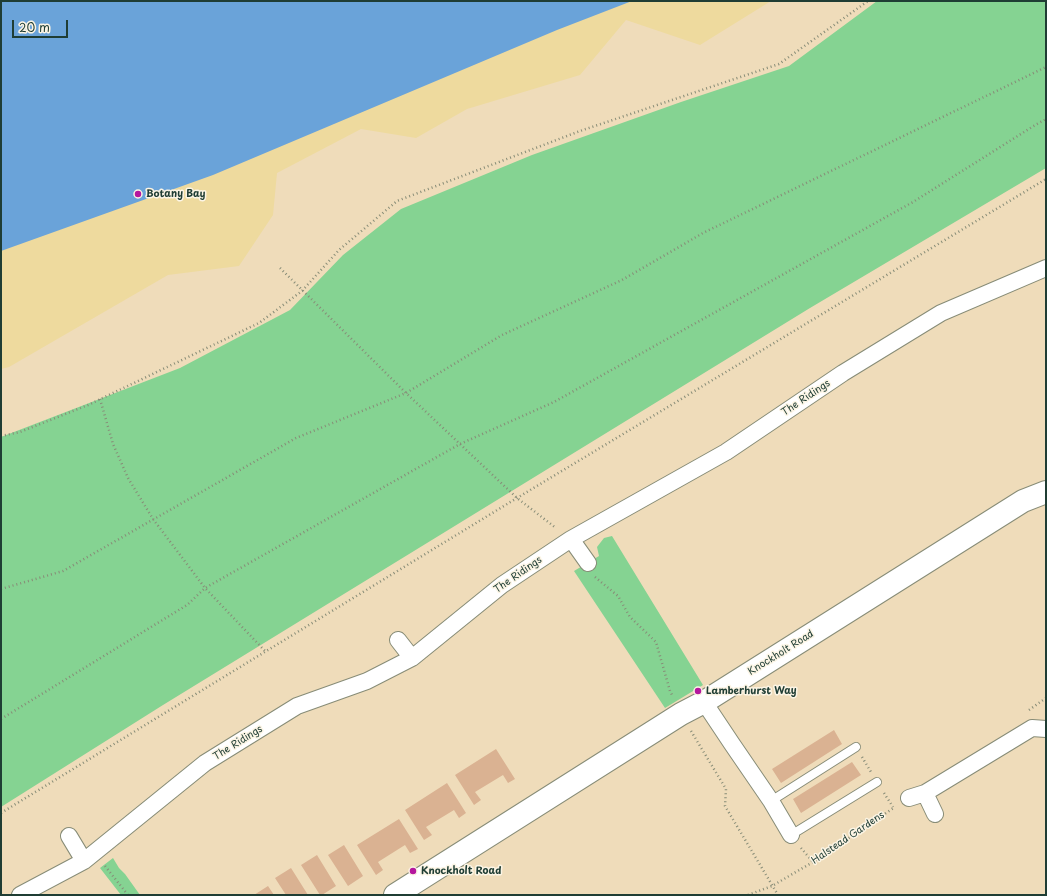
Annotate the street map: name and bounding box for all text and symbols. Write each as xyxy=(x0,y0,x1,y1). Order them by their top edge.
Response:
scale bar xyxy=(14,12,70,38)
text: 20 m xyxy=(19,18,50,36)
place label: Botany Bay xyxy=(146,188,205,200)
marker: Botany Bay xyxy=(133,189,143,199)
street label: The Ridings xyxy=(779,377,833,419)
street label: The Ridings xyxy=(492,554,544,596)
street label: Knockholt Road xyxy=(746,628,816,678)
place label: Lamberhurst Way xyxy=(706,685,797,697)
marker: Lamberhurst Way xyxy=(693,686,703,696)
street label: The Ridings xyxy=(211,723,265,763)
street label: Halstead Gardens xyxy=(809,809,887,867)
place label: Knockholt Road xyxy=(421,865,501,877)
marker: Knockholt Road xyxy=(408,866,418,876)

